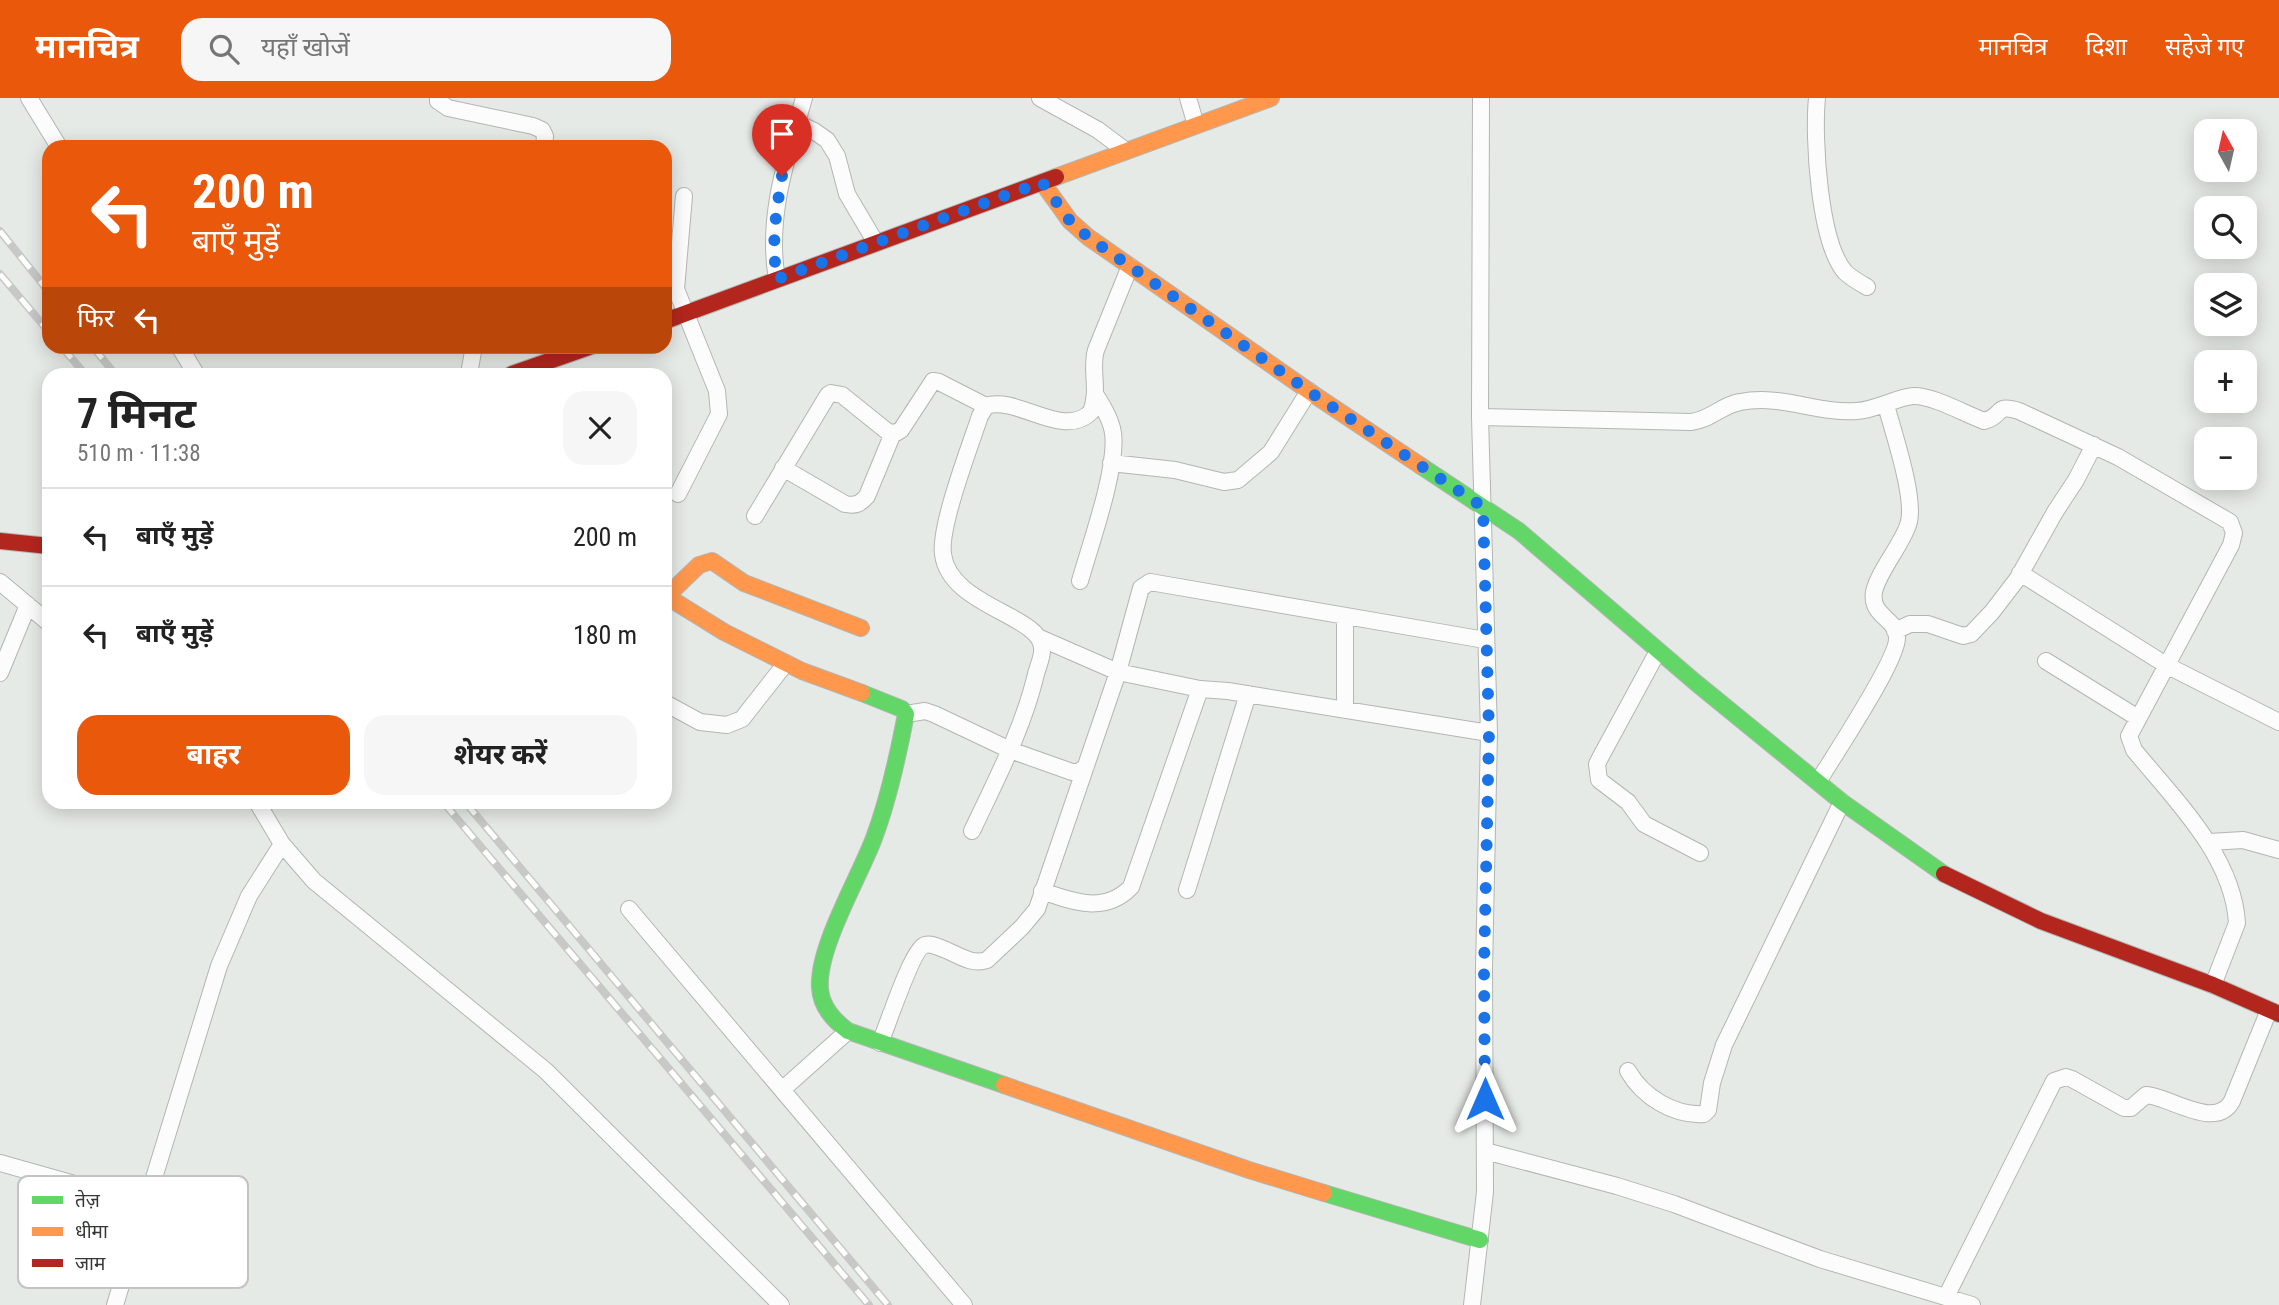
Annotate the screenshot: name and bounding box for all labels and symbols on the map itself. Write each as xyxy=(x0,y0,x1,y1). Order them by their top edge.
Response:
pin xyxy=(752,104,812,176)
north arrow xyxy=(2194,119,2258,182)
position arrow xyxy=(1448,1062,1522,1136)
legend xyxy=(18,1176,248,1288)
text: तेज़ xyxy=(75,1189,101,1212)
text: धीमा xyxy=(75,1220,109,1243)
text: जाम xyxy=(75,1252,106,1275)

